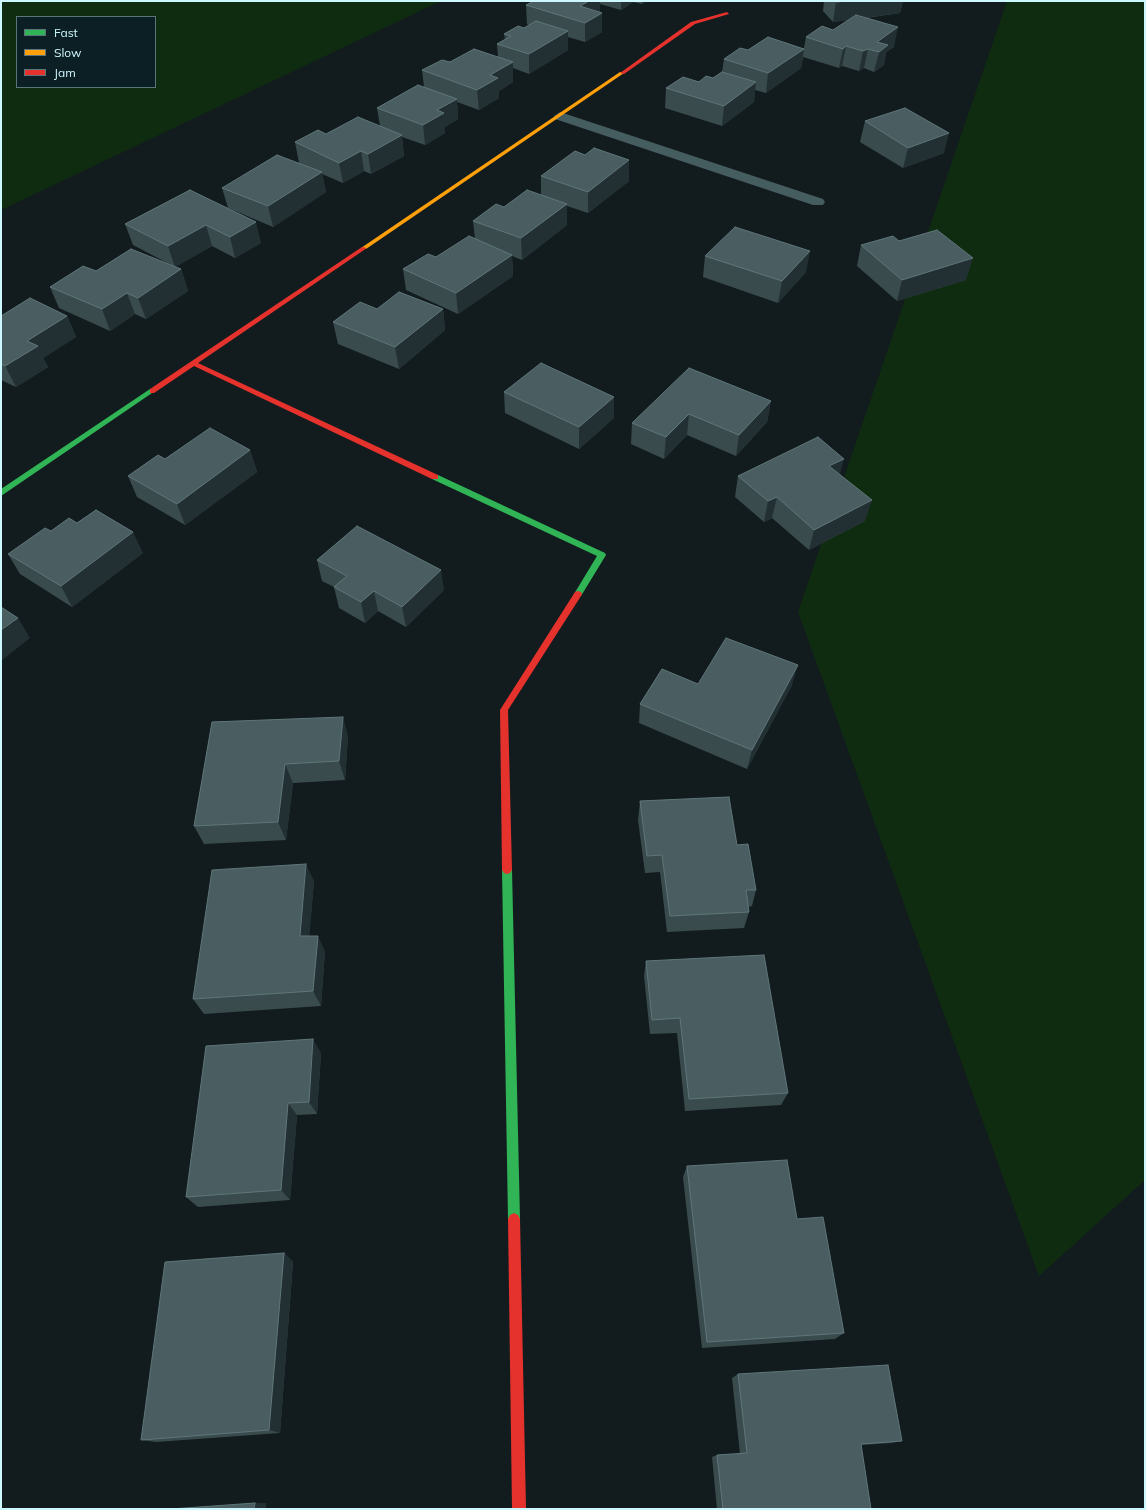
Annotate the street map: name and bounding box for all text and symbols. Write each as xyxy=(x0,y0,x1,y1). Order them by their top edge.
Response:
legend xyxy=(16,16,156,88)
text: Fast xyxy=(54,25,78,40)
text: Slow xyxy=(54,45,82,60)
text: Jam xyxy=(54,65,76,80)

